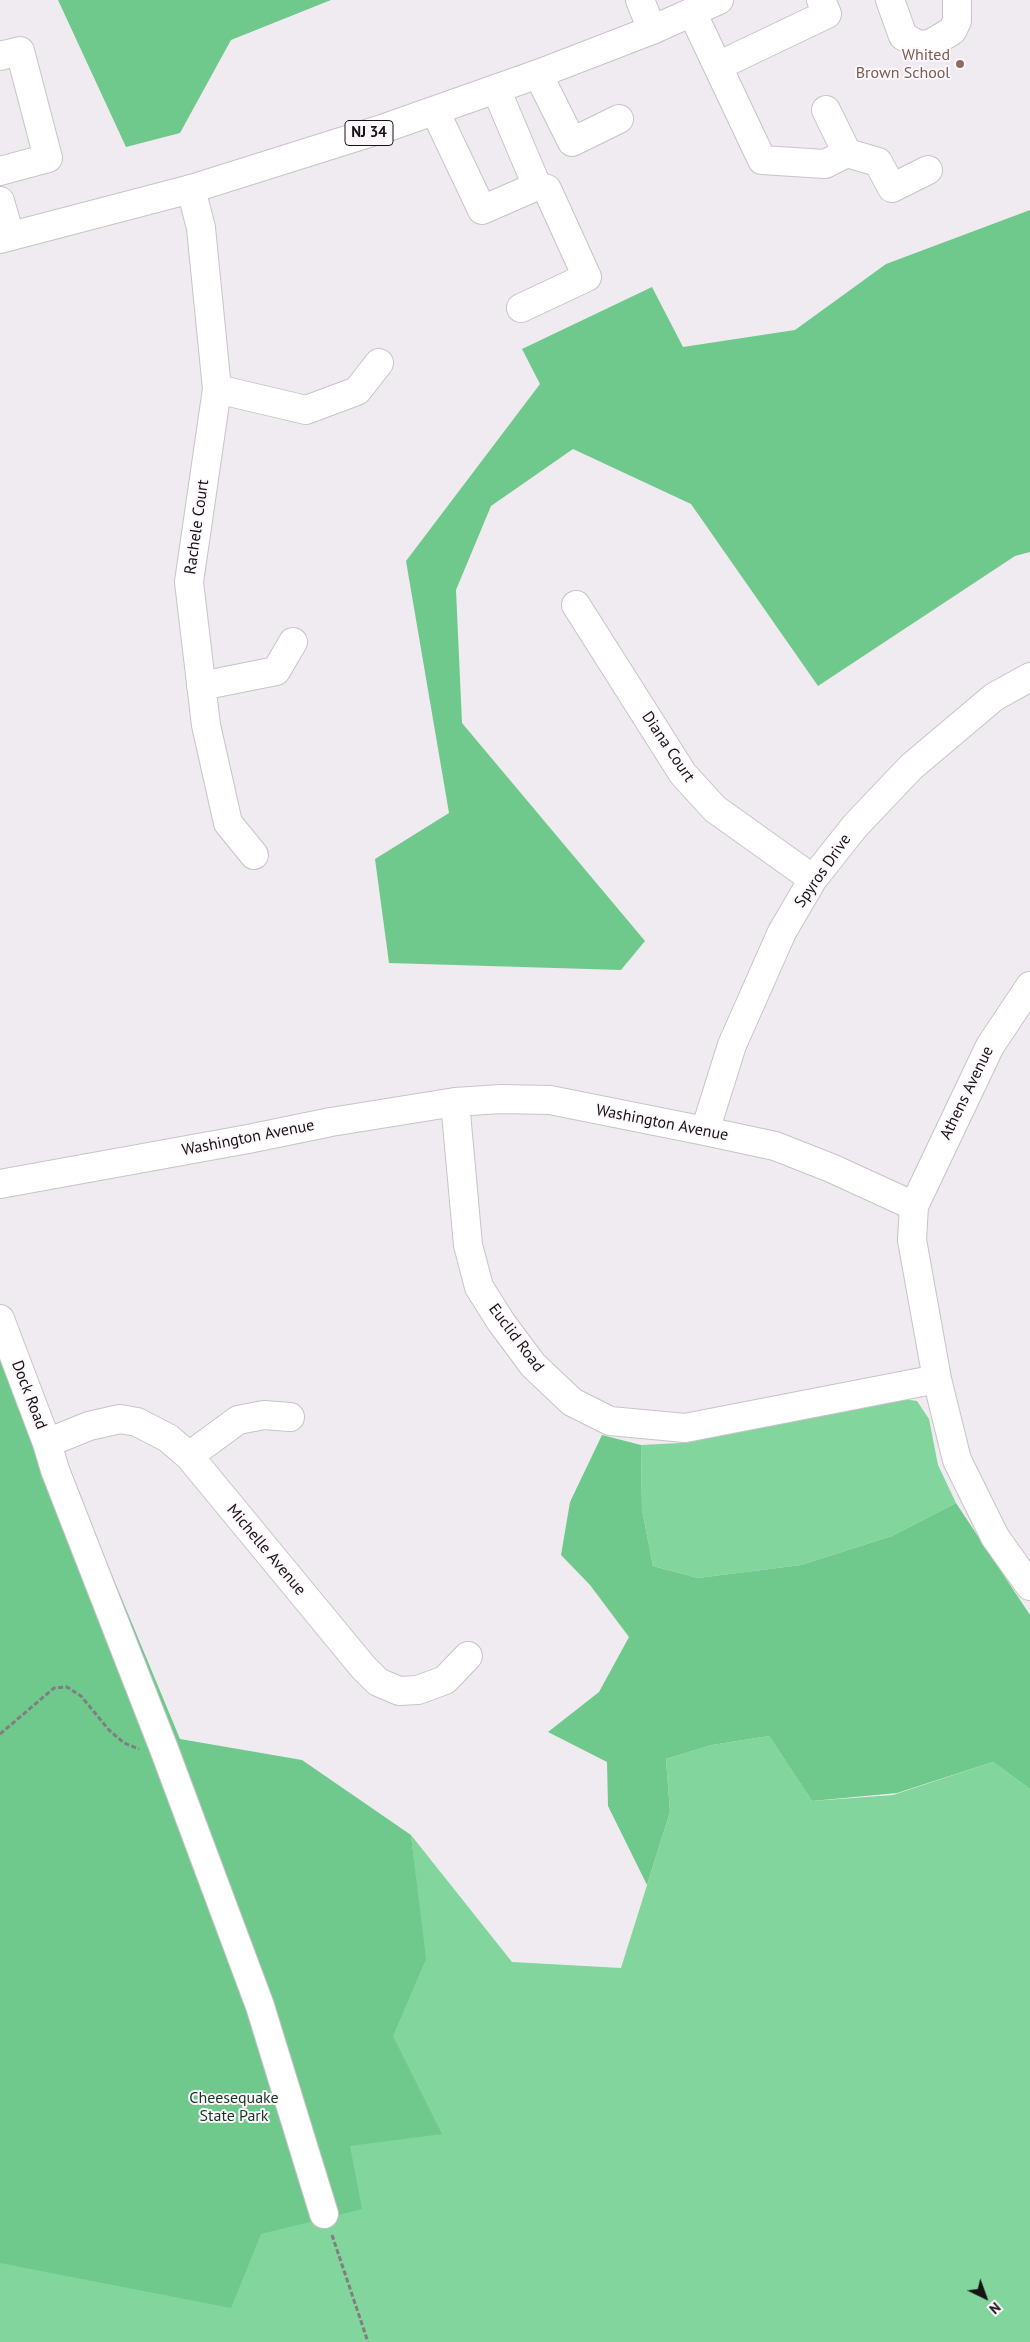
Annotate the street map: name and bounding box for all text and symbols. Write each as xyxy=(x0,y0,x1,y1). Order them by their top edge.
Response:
place label: Whited Brown School xyxy=(856,45,950,83)
marker: Whited Brown School xyxy=(954,58,966,70)
road number: NJ 34 xyxy=(345,120,393,146)
street label: Rachele Court xyxy=(181,478,213,576)
street label: Diana Court xyxy=(637,708,699,786)
street label: Spyros Drive xyxy=(791,831,855,911)
street label: Athens Avenue xyxy=(936,1043,998,1143)
street label: Washington Avenue xyxy=(594,1101,730,1145)
street label: Washington Avenue xyxy=(180,1116,316,1160)
street label: Euclid Road xyxy=(484,1300,548,1376)
street label: Dock Road xyxy=(7,1358,51,1432)
street label: Michelle Avenue xyxy=(222,1501,310,1599)
park label: Cheesequake State Park xyxy=(189,2088,279,2126)
north arrow xyxy=(960,2272,1010,2322)
text: N xyxy=(986,2298,1004,2318)

